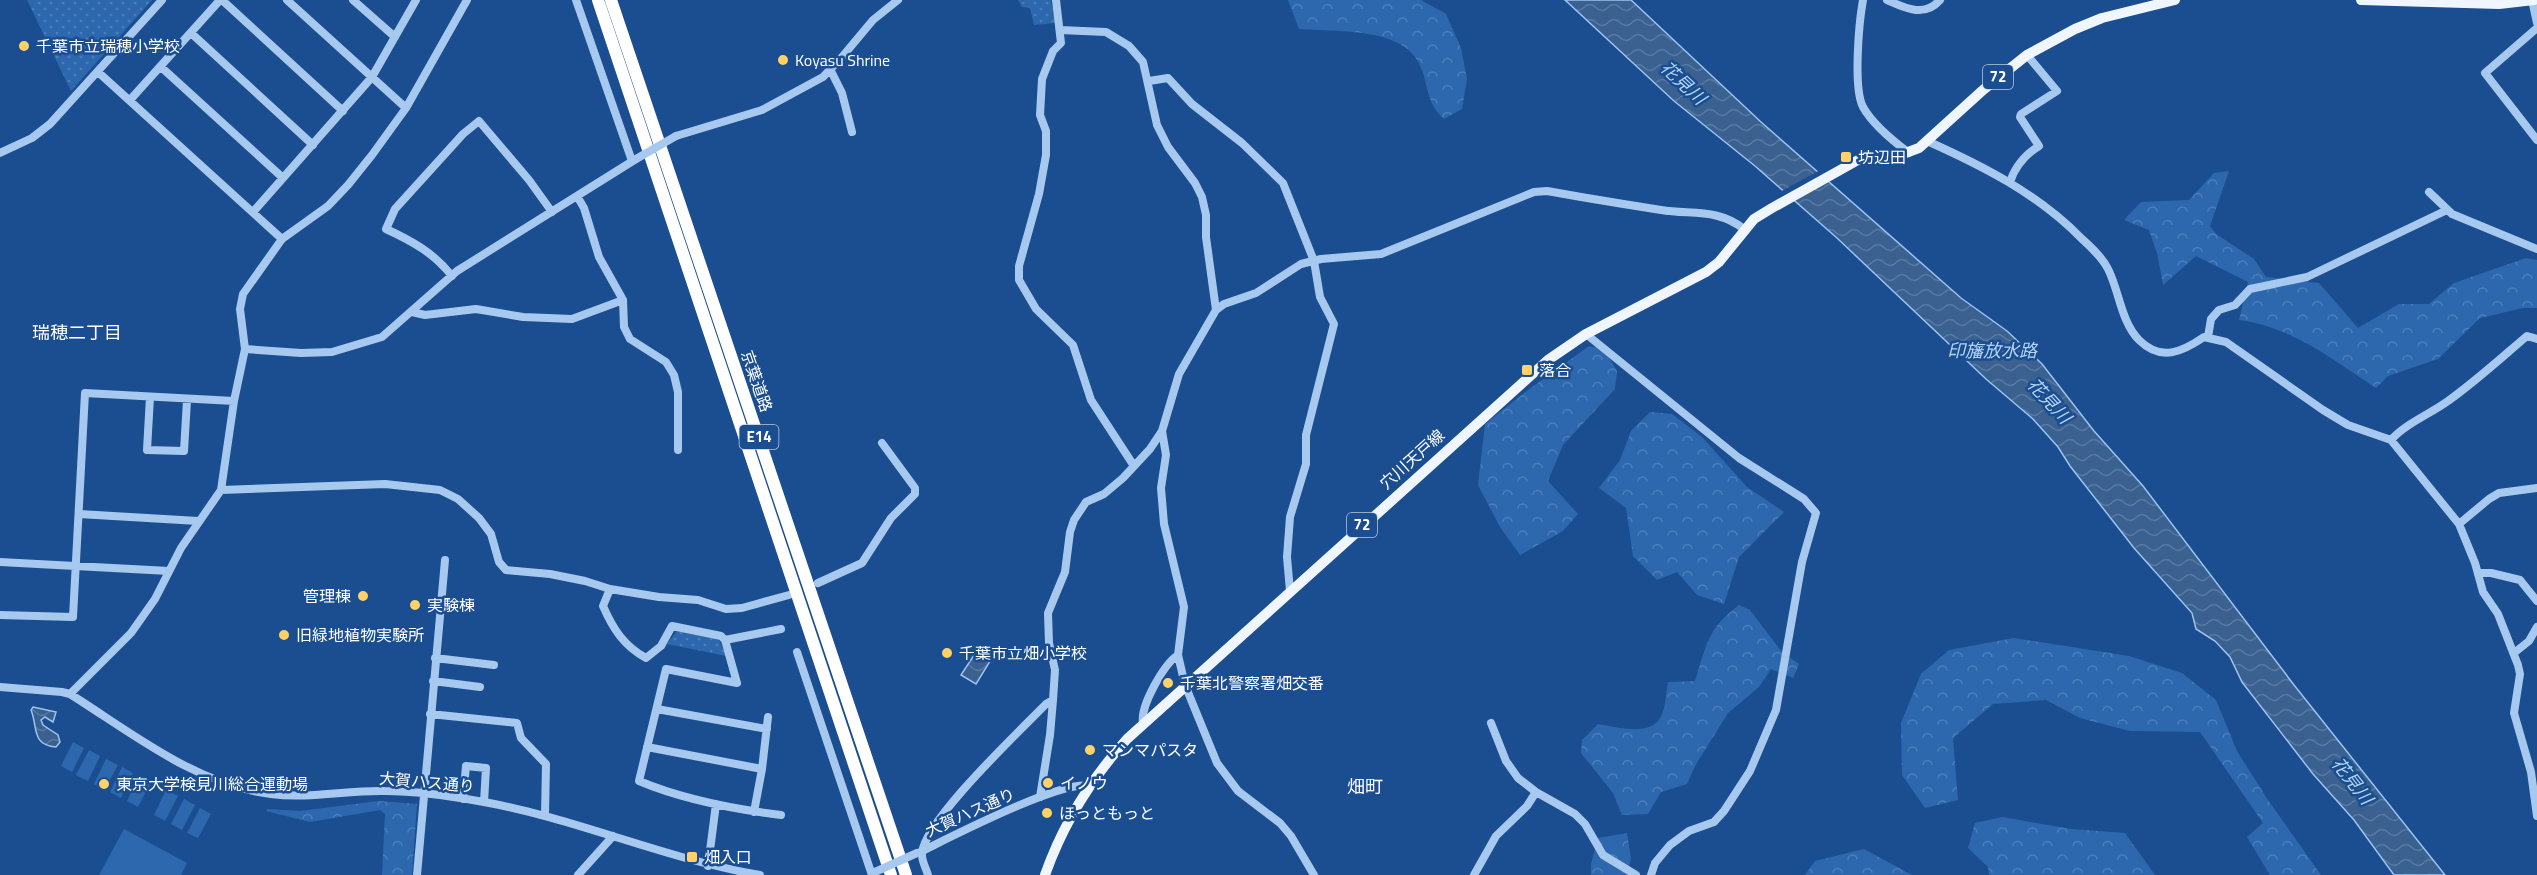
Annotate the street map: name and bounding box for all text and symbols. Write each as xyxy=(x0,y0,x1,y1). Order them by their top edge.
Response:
place label: 千葉市立瑞穂小学校 xyxy=(36,34,180,58)
marker: 千葉市立瑞穂小学校 xyxy=(17,39,31,53)
place label: Koyasu Shrine xyxy=(795,48,890,72)
marker: Koyasu Shrine xyxy=(776,53,790,67)
water label: 花見川 xyxy=(1654,54,1714,112)
road number: 72 xyxy=(1983,65,2013,89)
place label: 坊辺田 xyxy=(1858,145,1906,169)
marker: 坊辺田 xyxy=(1839,150,1853,164)
district label: 瑞穂二丁目 xyxy=(32,319,122,346)
water label: 印旛放水路 xyxy=(1947,337,2039,364)
street label: 京葉道路 xyxy=(735,347,779,415)
place label: 落合 xyxy=(1539,358,1571,382)
marker: 落合 xyxy=(1520,363,1534,377)
water label: 花見川 xyxy=(2021,372,2079,431)
street label: 穴川天戸線 xyxy=(1374,423,1450,495)
road number: E14 xyxy=(740,425,778,449)
road number: 72 xyxy=(1347,513,1377,537)
place label: 管理棟 xyxy=(303,584,351,608)
marker: 管理棟 xyxy=(356,589,370,603)
place label: 実験棟 xyxy=(427,593,475,617)
marker: 実験棟 xyxy=(408,598,422,612)
place label: 旧緑地植物実験所 xyxy=(296,623,424,647)
marker: 旧緑地植物実験所 xyxy=(277,628,291,642)
place label: 千葉市立畑小学校 xyxy=(959,641,1087,665)
marker: 千葉市立畑小学校 xyxy=(940,646,954,660)
place label: 千葉北警察署畑交番 xyxy=(1180,671,1324,695)
marker: 千葉北警察署畑交番 xyxy=(1161,676,1175,690)
place label: マンマパスタ xyxy=(1102,738,1198,762)
marker: マンマパスタ xyxy=(1083,743,1097,757)
water label: 花見川 xyxy=(2325,751,2381,812)
street label: 大賀ハス通り xyxy=(378,766,476,798)
place label: イノウ xyxy=(1060,771,1108,795)
place label: 東京大学検見川総合運動場 xyxy=(116,772,308,796)
district label: 畑町 xyxy=(1347,773,1383,800)
marker: イノウ xyxy=(1041,776,1055,790)
marker: 東京大学検見川総合運動場 xyxy=(97,777,111,791)
street label: 大賀ハス通り xyxy=(921,782,1019,842)
place label: ほっともっと xyxy=(1059,801,1155,825)
marker: ほっともっと xyxy=(1040,806,1054,820)
place label: 畑入口 xyxy=(704,845,752,869)
marker: 畑入口 xyxy=(685,850,699,864)

